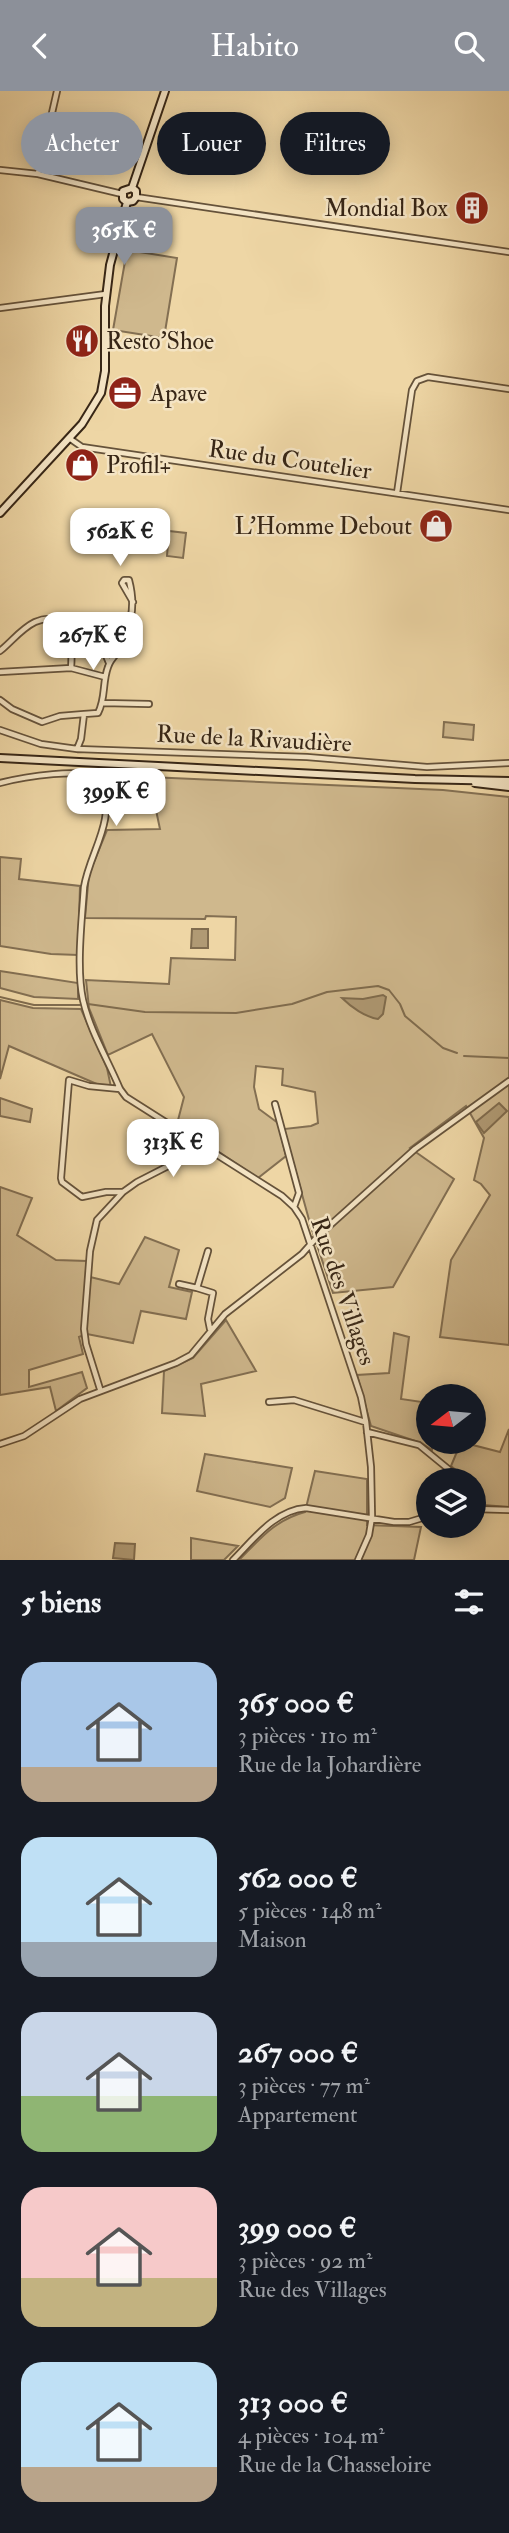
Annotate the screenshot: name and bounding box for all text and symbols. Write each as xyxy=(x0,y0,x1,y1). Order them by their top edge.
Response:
text: Habito xyxy=(210,26,299,66)
icon: back xyxy=(21,27,59,65)
icon: search xyxy=(450,27,488,65)
chip: Acheter xyxy=(21,112,143,175)
chip: Louer xyxy=(157,112,266,175)
chip: Filtres xyxy=(280,112,390,175)
building icon: Mondial Box xyxy=(453,189,491,227)
place label: Mondial Box xyxy=(324,193,448,224)
pin: 365K € xyxy=(67,207,181,267)
text: 365K € xyxy=(92,215,156,244)
restaurant icon: Resto'Shoe xyxy=(63,322,101,360)
place label: Resto'Shoe xyxy=(106,326,214,357)
office icon: Apave xyxy=(106,374,144,412)
place label: Apave xyxy=(149,378,207,409)
street label: Rue du Coutelier xyxy=(206,433,374,487)
shop icon: Profil+ xyxy=(63,446,101,484)
place label: Profil+ xyxy=(106,450,171,481)
shop icon: L'Homme Debout xyxy=(417,507,455,545)
pin: 562K € xyxy=(63,509,177,568)
place label: L'Homme Debout xyxy=(234,511,412,542)
text: 562K € xyxy=(86,516,154,545)
pin: 267K € xyxy=(36,613,150,672)
text: 267K € xyxy=(59,620,127,649)
street label: Rue de la Rivaudière xyxy=(156,718,352,760)
pin: 399K € xyxy=(59,769,173,828)
text: 399K € xyxy=(83,776,149,805)
pin: 313K € xyxy=(116,1119,230,1179)
text: 313K € xyxy=(143,1127,203,1156)
street label: Rue des Villages xyxy=(303,1213,383,1369)
north arrow xyxy=(416,1384,486,1454)
map controls xyxy=(416,1384,486,1538)
button: layers xyxy=(416,1468,486,1538)
icon: filters xyxy=(450,1583,488,1621)
text: 5 biens xyxy=(21,1584,101,1621)
text: 365 000 € xyxy=(238,1684,354,1721)
icon: home xyxy=(77,1690,161,1774)
text: 3 pièces · 110 m² xyxy=(238,1721,377,1750)
text: Rue de la Johardière xyxy=(238,1750,421,1779)
text: 562 000 € xyxy=(238,1859,358,1896)
icon: home xyxy=(77,1865,161,1949)
text: 5 pièces · 148 m² xyxy=(238,1896,382,1925)
text: Maison xyxy=(238,1925,307,1954)
text: 267 000 € xyxy=(238,2034,358,2071)
icon: home xyxy=(77,2040,161,2124)
text: 3 pièces · 77 m² xyxy=(238,2071,370,2100)
text: Appartement xyxy=(238,2100,358,2129)
text: 399 000 € xyxy=(238,2209,357,2246)
icon: home xyxy=(77,2215,161,2299)
text: 3 pièces · 92 m² xyxy=(238,2246,372,2275)
text: Rue des Villages xyxy=(238,2275,387,2304)
text: 313 000 € xyxy=(238,2384,348,2421)
icon: home xyxy=(77,2390,161,2474)
text: 4 pièces · 104 m² xyxy=(238,2421,385,2450)
text: Rue de la Chasseloire xyxy=(238,2450,431,2479)

